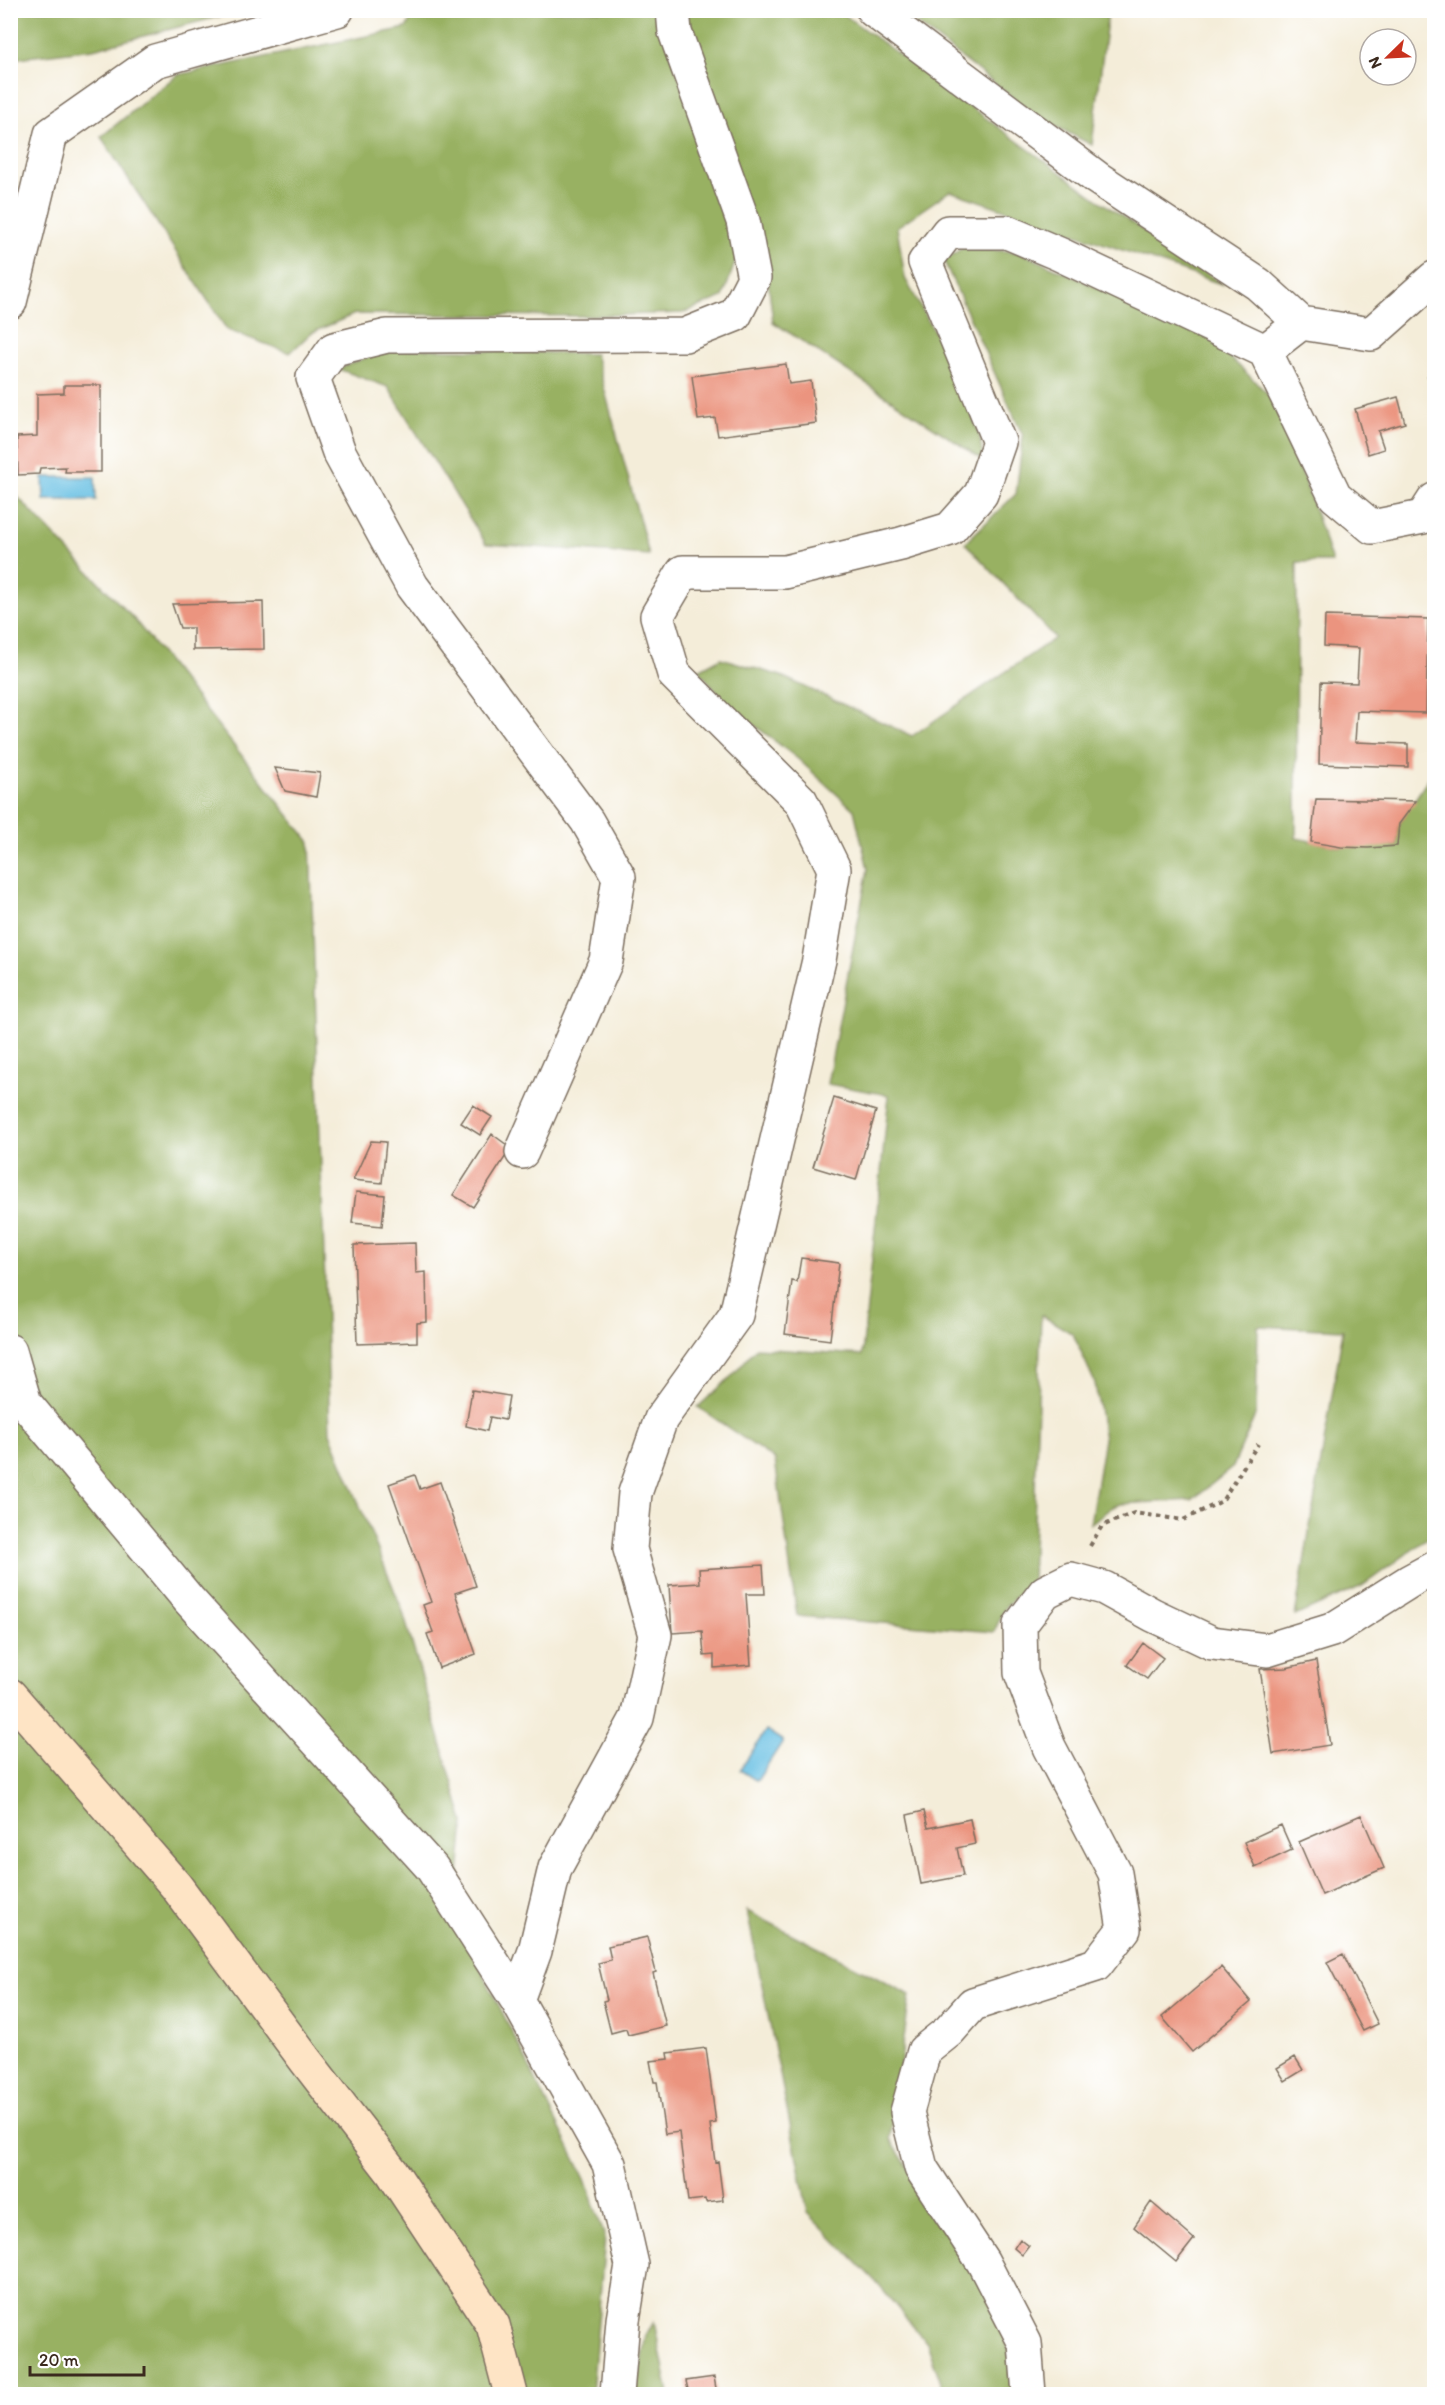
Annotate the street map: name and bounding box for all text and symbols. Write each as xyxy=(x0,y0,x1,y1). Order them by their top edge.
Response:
north arrow xyxy=(1358,27,1418,87)
text: N xyxy=(1364,54,1386,72)
scale bar xyxy=(30,2339,144,2377)
text: 20 m xyxy=(39,2349,79,2371)

